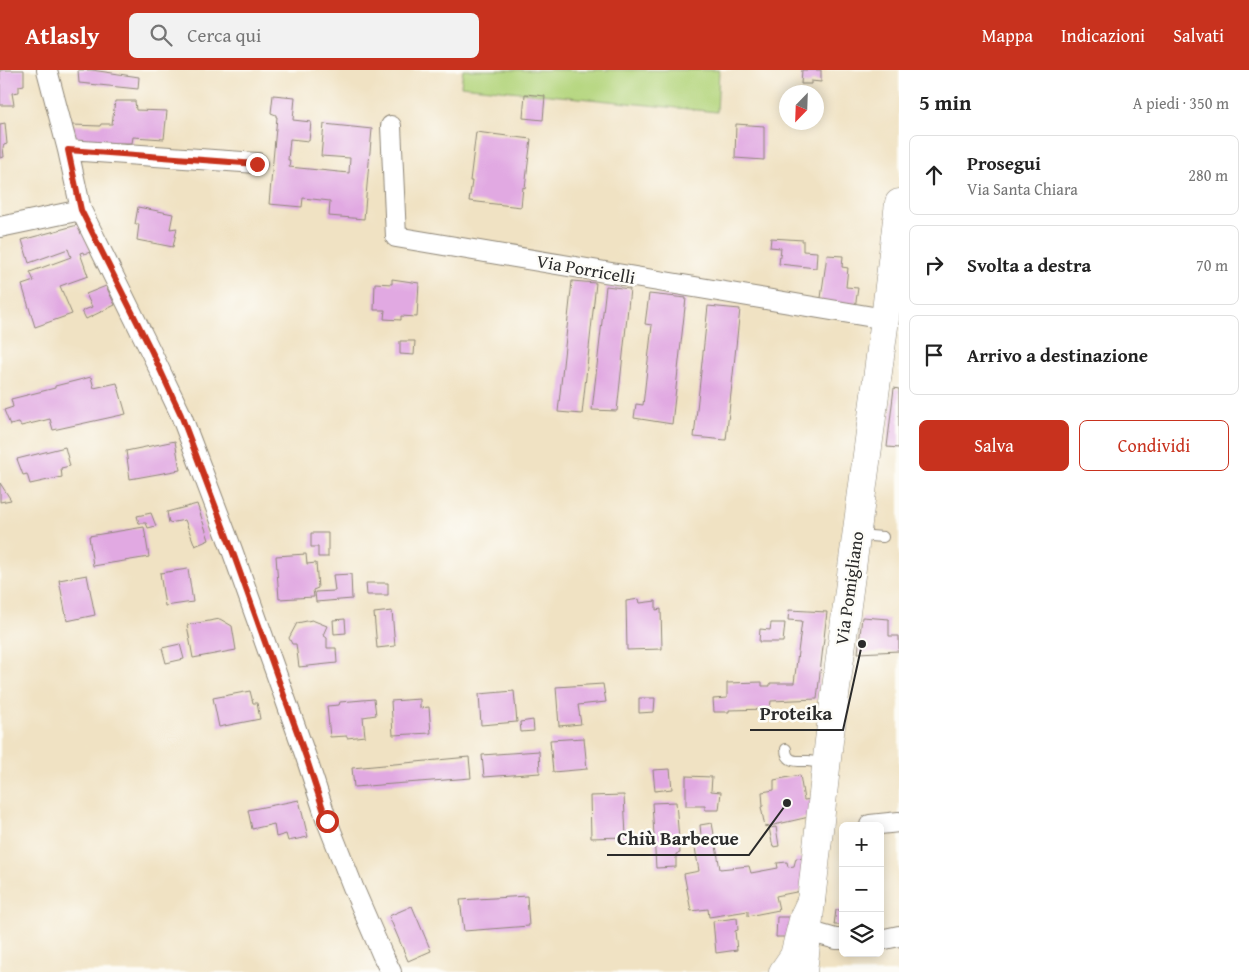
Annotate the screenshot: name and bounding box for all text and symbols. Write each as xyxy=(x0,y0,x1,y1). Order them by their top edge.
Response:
search box xyxy=(129,13,479,58)
text: Atlasly xyxy=(25,18,99,53)
icon: search xyxy=(147,21,175,49)
text: Cerca qui xyxy=(187,21,261,49)
text: Mappa xyxy=(982,22,1033,49)
text: Indicazioni xyxy=(1061,22,1145,49)
text: Salvati xyxy=(1173,22,1224,49)
north arrow xyxy=(779,85,824,130)
text: 5 min xyxy=(919,87,971,118)
text: A piedi · 350 m xyxy=(1133,91,1229,115)
text: Prosegui xyxy=(967,149,1041,177)
route end xyxy=(246,153,269,176)
icon: ahead xyxy=(920,161,948,189)
text: 280 m xyxy=(1188,163,1228,187)
text: Via Santa Chiara xyxy=(967,177,1078,201)
street label: Via Porricelli xyxy=(535,247,637,291)
icon: right xyxy=(920,251,948,279)
text: Svolta a destra xyxy=(967,251,1091,279)
text: 70 m xyxy=(1196,253,1228,277)
icon: arrive xyxy=(920,341,948,369)
text: Arrivo a destinazione xyxy=(967,341,1148,369)
button: Salva xyxy=(919,420,1069,471)
button: Condividi xyxy=(1079,420,1229,471)
street label: Via Pomigliano xyxy=(828,529,870,647)
callout: Proteika xyxy=(750,696,843,730)
text: Proteika xyxy=(760,699,833,727)
route start xyxy=(316,810,339,833)
callout: Chiù Barbecue xyxy=(607,821,749,855)
map controls xyxy=(839,822,884,957)
button: + xyxy=(839,822,884,867)
text: Chiù Barbecue xyxy=(617,824,739,852)
button: − xyxy=(839,867,884,912)
button: layers xyxy=(839,912,884,957)

